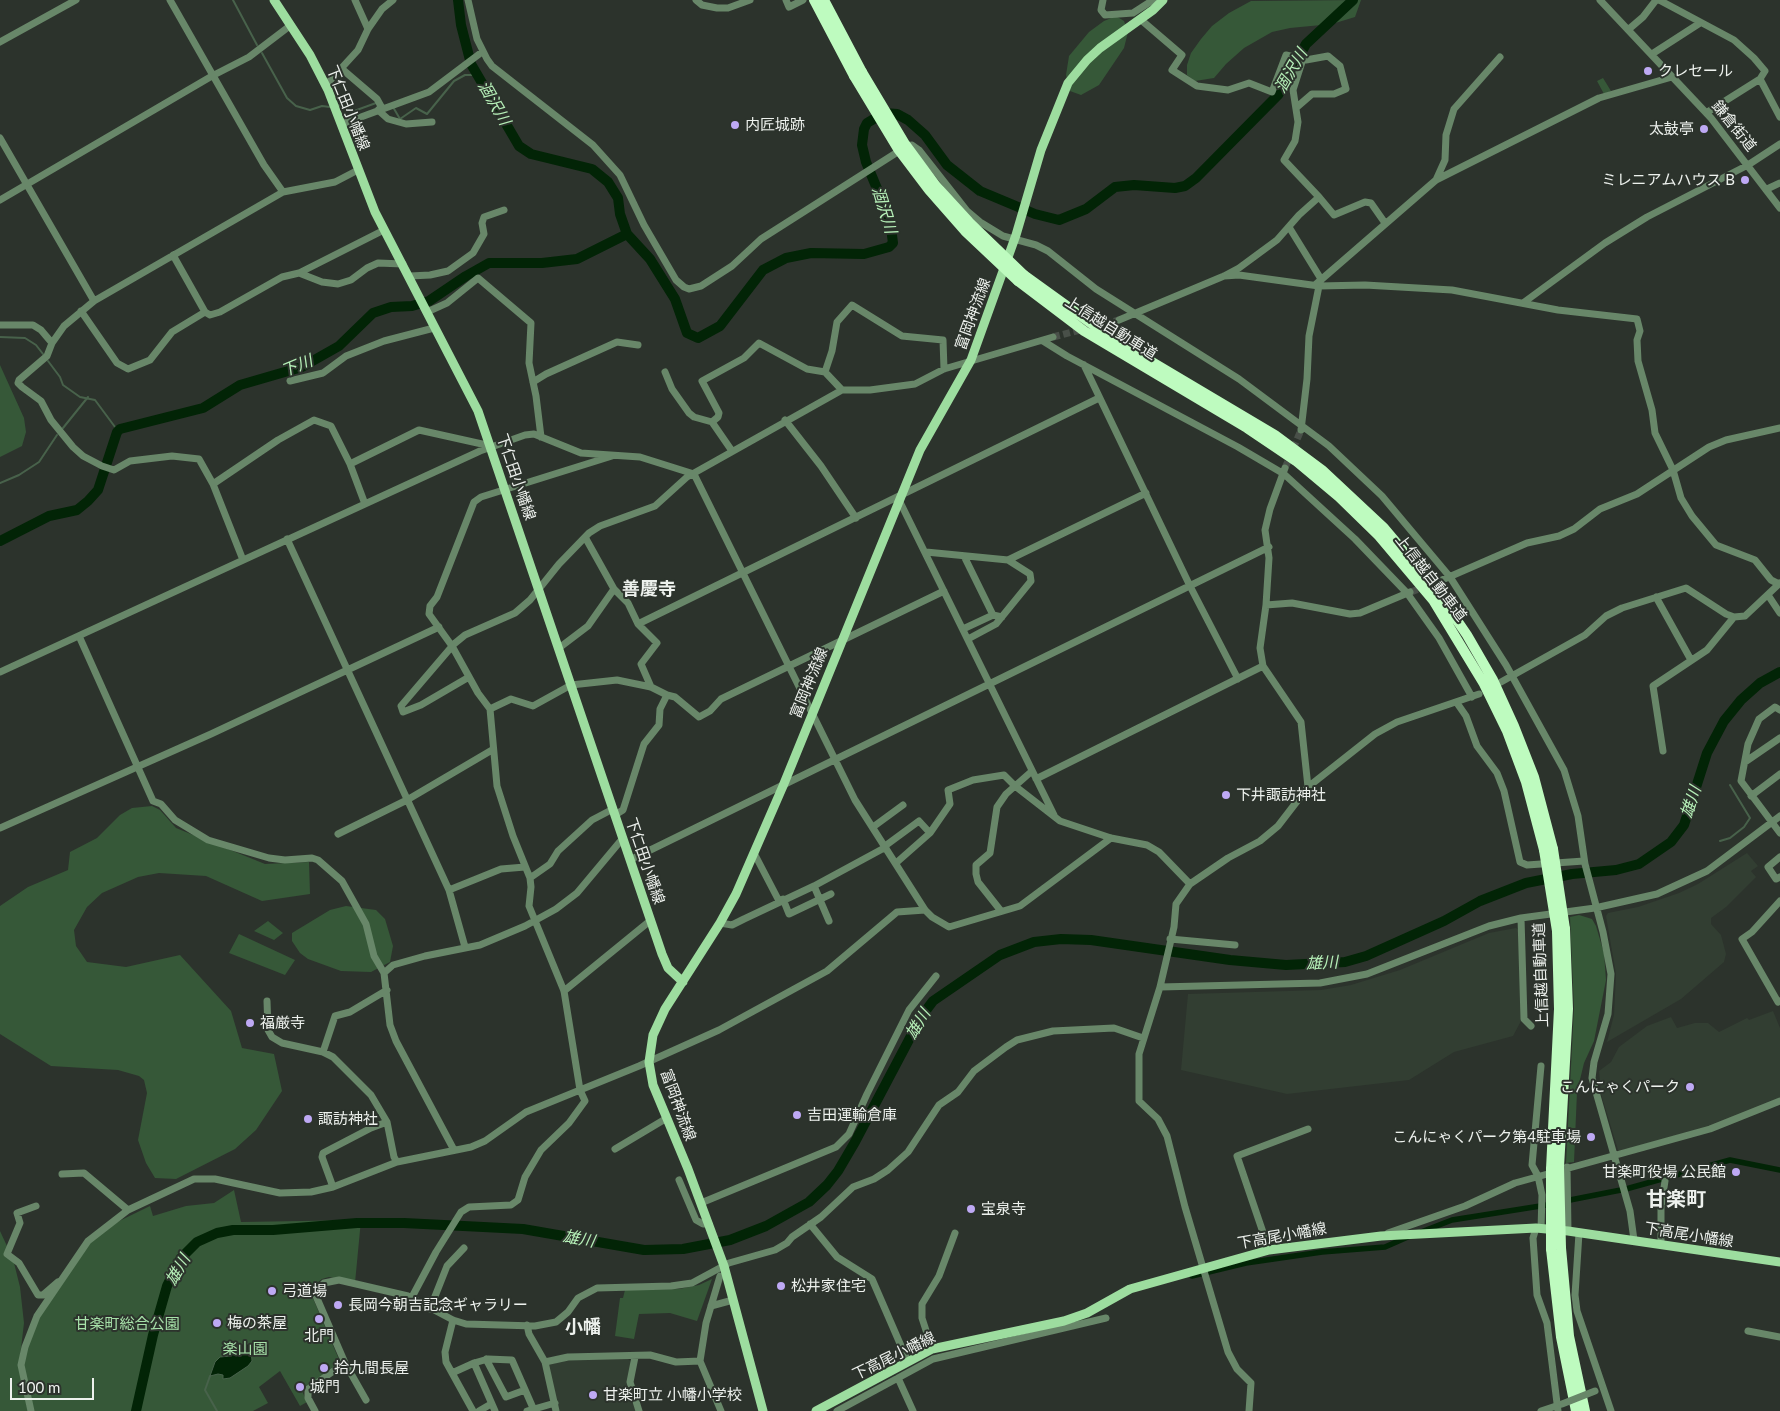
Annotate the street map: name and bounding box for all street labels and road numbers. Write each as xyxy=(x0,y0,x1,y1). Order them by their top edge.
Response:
street label: 下仁田小幡線 xyxy=(323,63,373,153)
street label: 鎌倉街道 xyxy=(1708,97,1760,155)
street label: 富岡神流線 xyxy=(952,276,994,352)
street label: 上信越自動車道 xyxy=(1062,293,1160,363)
street label: 下仁田小幡線 xyxy=(493,432,539,522)
street label: 上信越自動車道 xyxy=(1392,531,1470,625)
street label: 富岡神流線 xyxy=(787,645,831,721)
street label: 下仁田小幡線 xyxy=(622,816,668,906)
street label: 上信越自動車道 xyxy=(1530,922,1552,1028)
street label: 富岡神流線 xyxy=(657,1067,699,1143)
street label: 下高尾小幡線 xyxy=(1236,1219,1328,1253)
street label: 下高尾小幡線 xyxy=(1643,1219,1735,1251)
street label: 下高尾小幡線 xyxy=(850,1328,938,1384)

